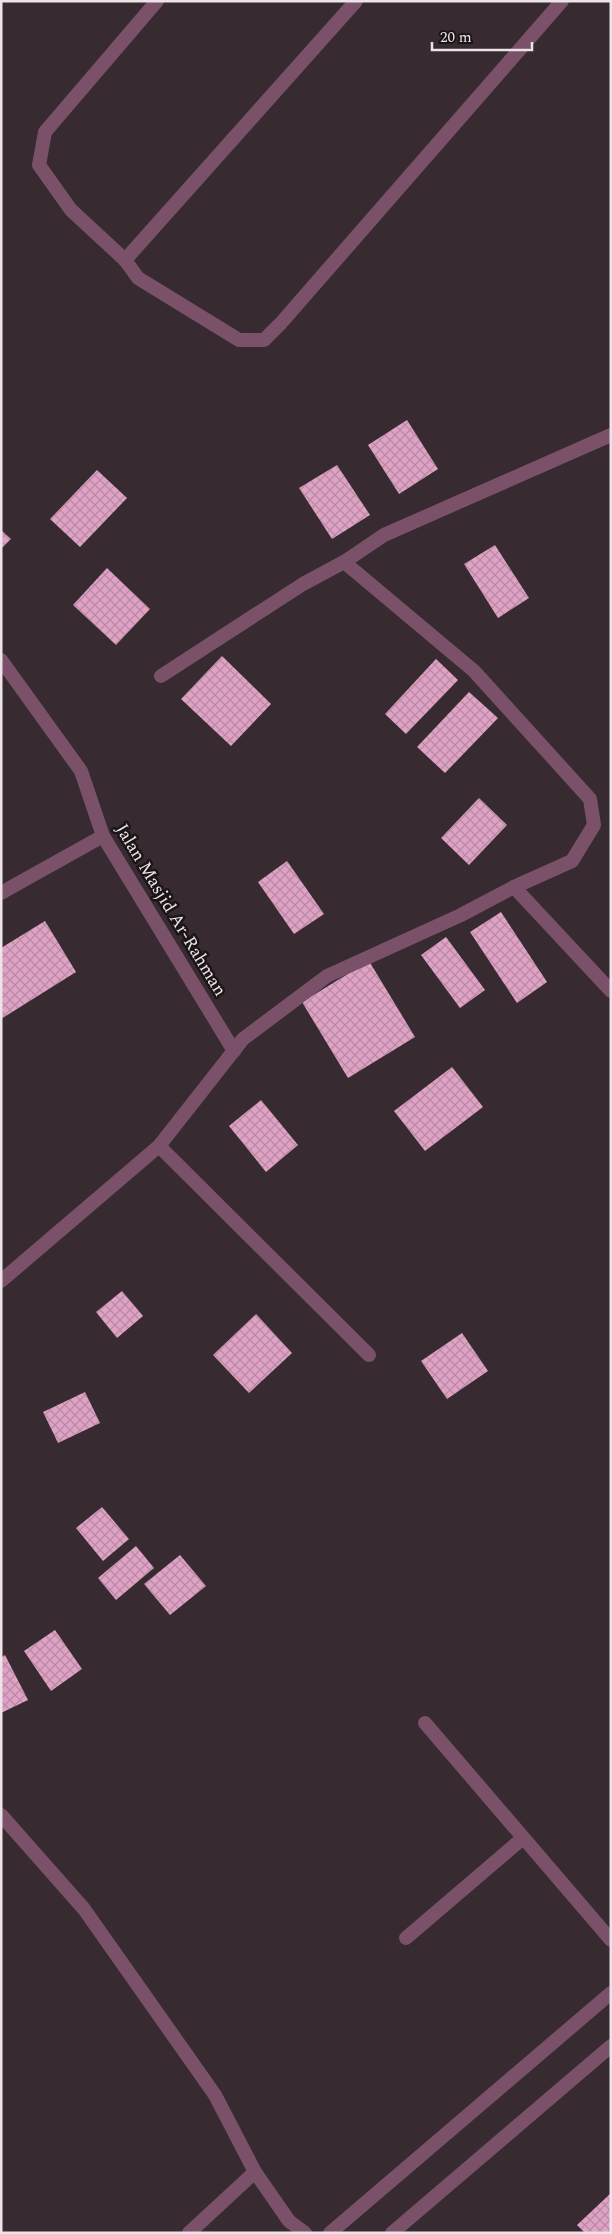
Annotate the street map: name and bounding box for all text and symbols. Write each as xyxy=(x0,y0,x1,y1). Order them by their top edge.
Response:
scale bar xyxy=(432,20,532,52)
text: 20 m xyxy=(440,26,472,49)
street label: Jalan Masjid Ar-Rahman xyxy=(109,819,233,1001)

